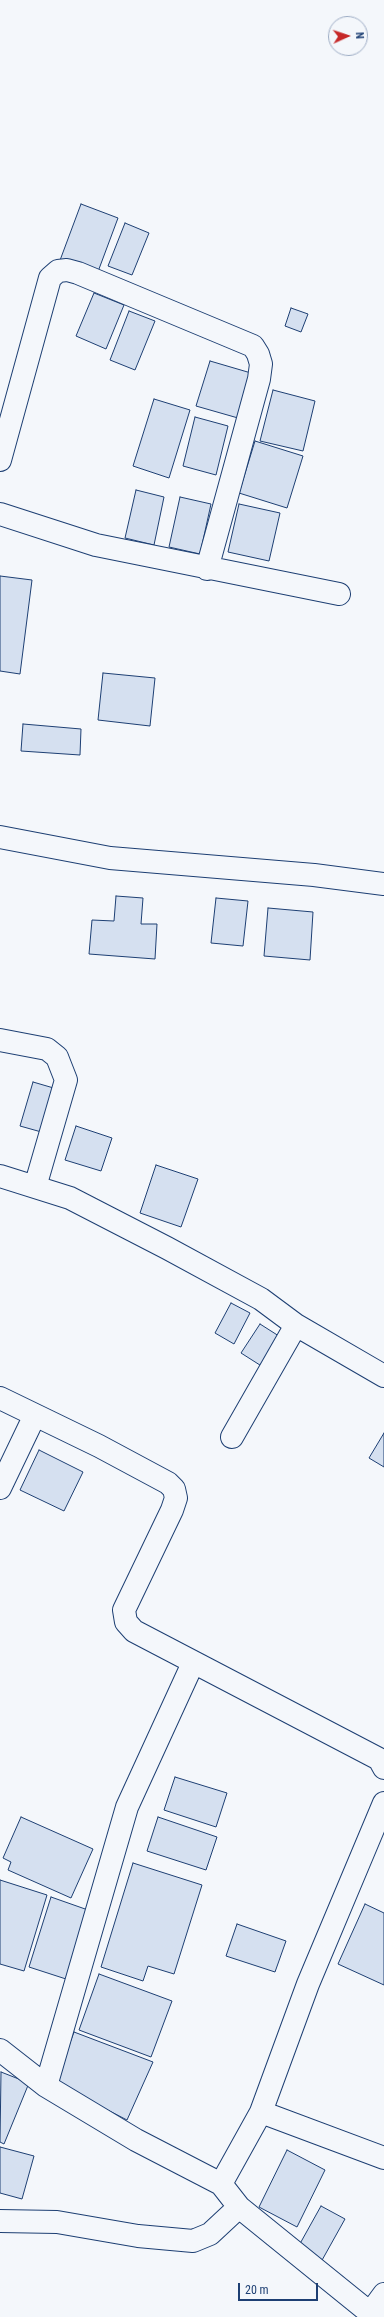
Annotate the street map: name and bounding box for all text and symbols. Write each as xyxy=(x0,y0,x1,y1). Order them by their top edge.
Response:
north arrow xyxy=(328,16,368,56)
text: N xyxy=(353,32,366,39)
scale bar xyxy=(240,2275,320,2301)
text: 20 m xyxy=(245,2283,269,2297)

